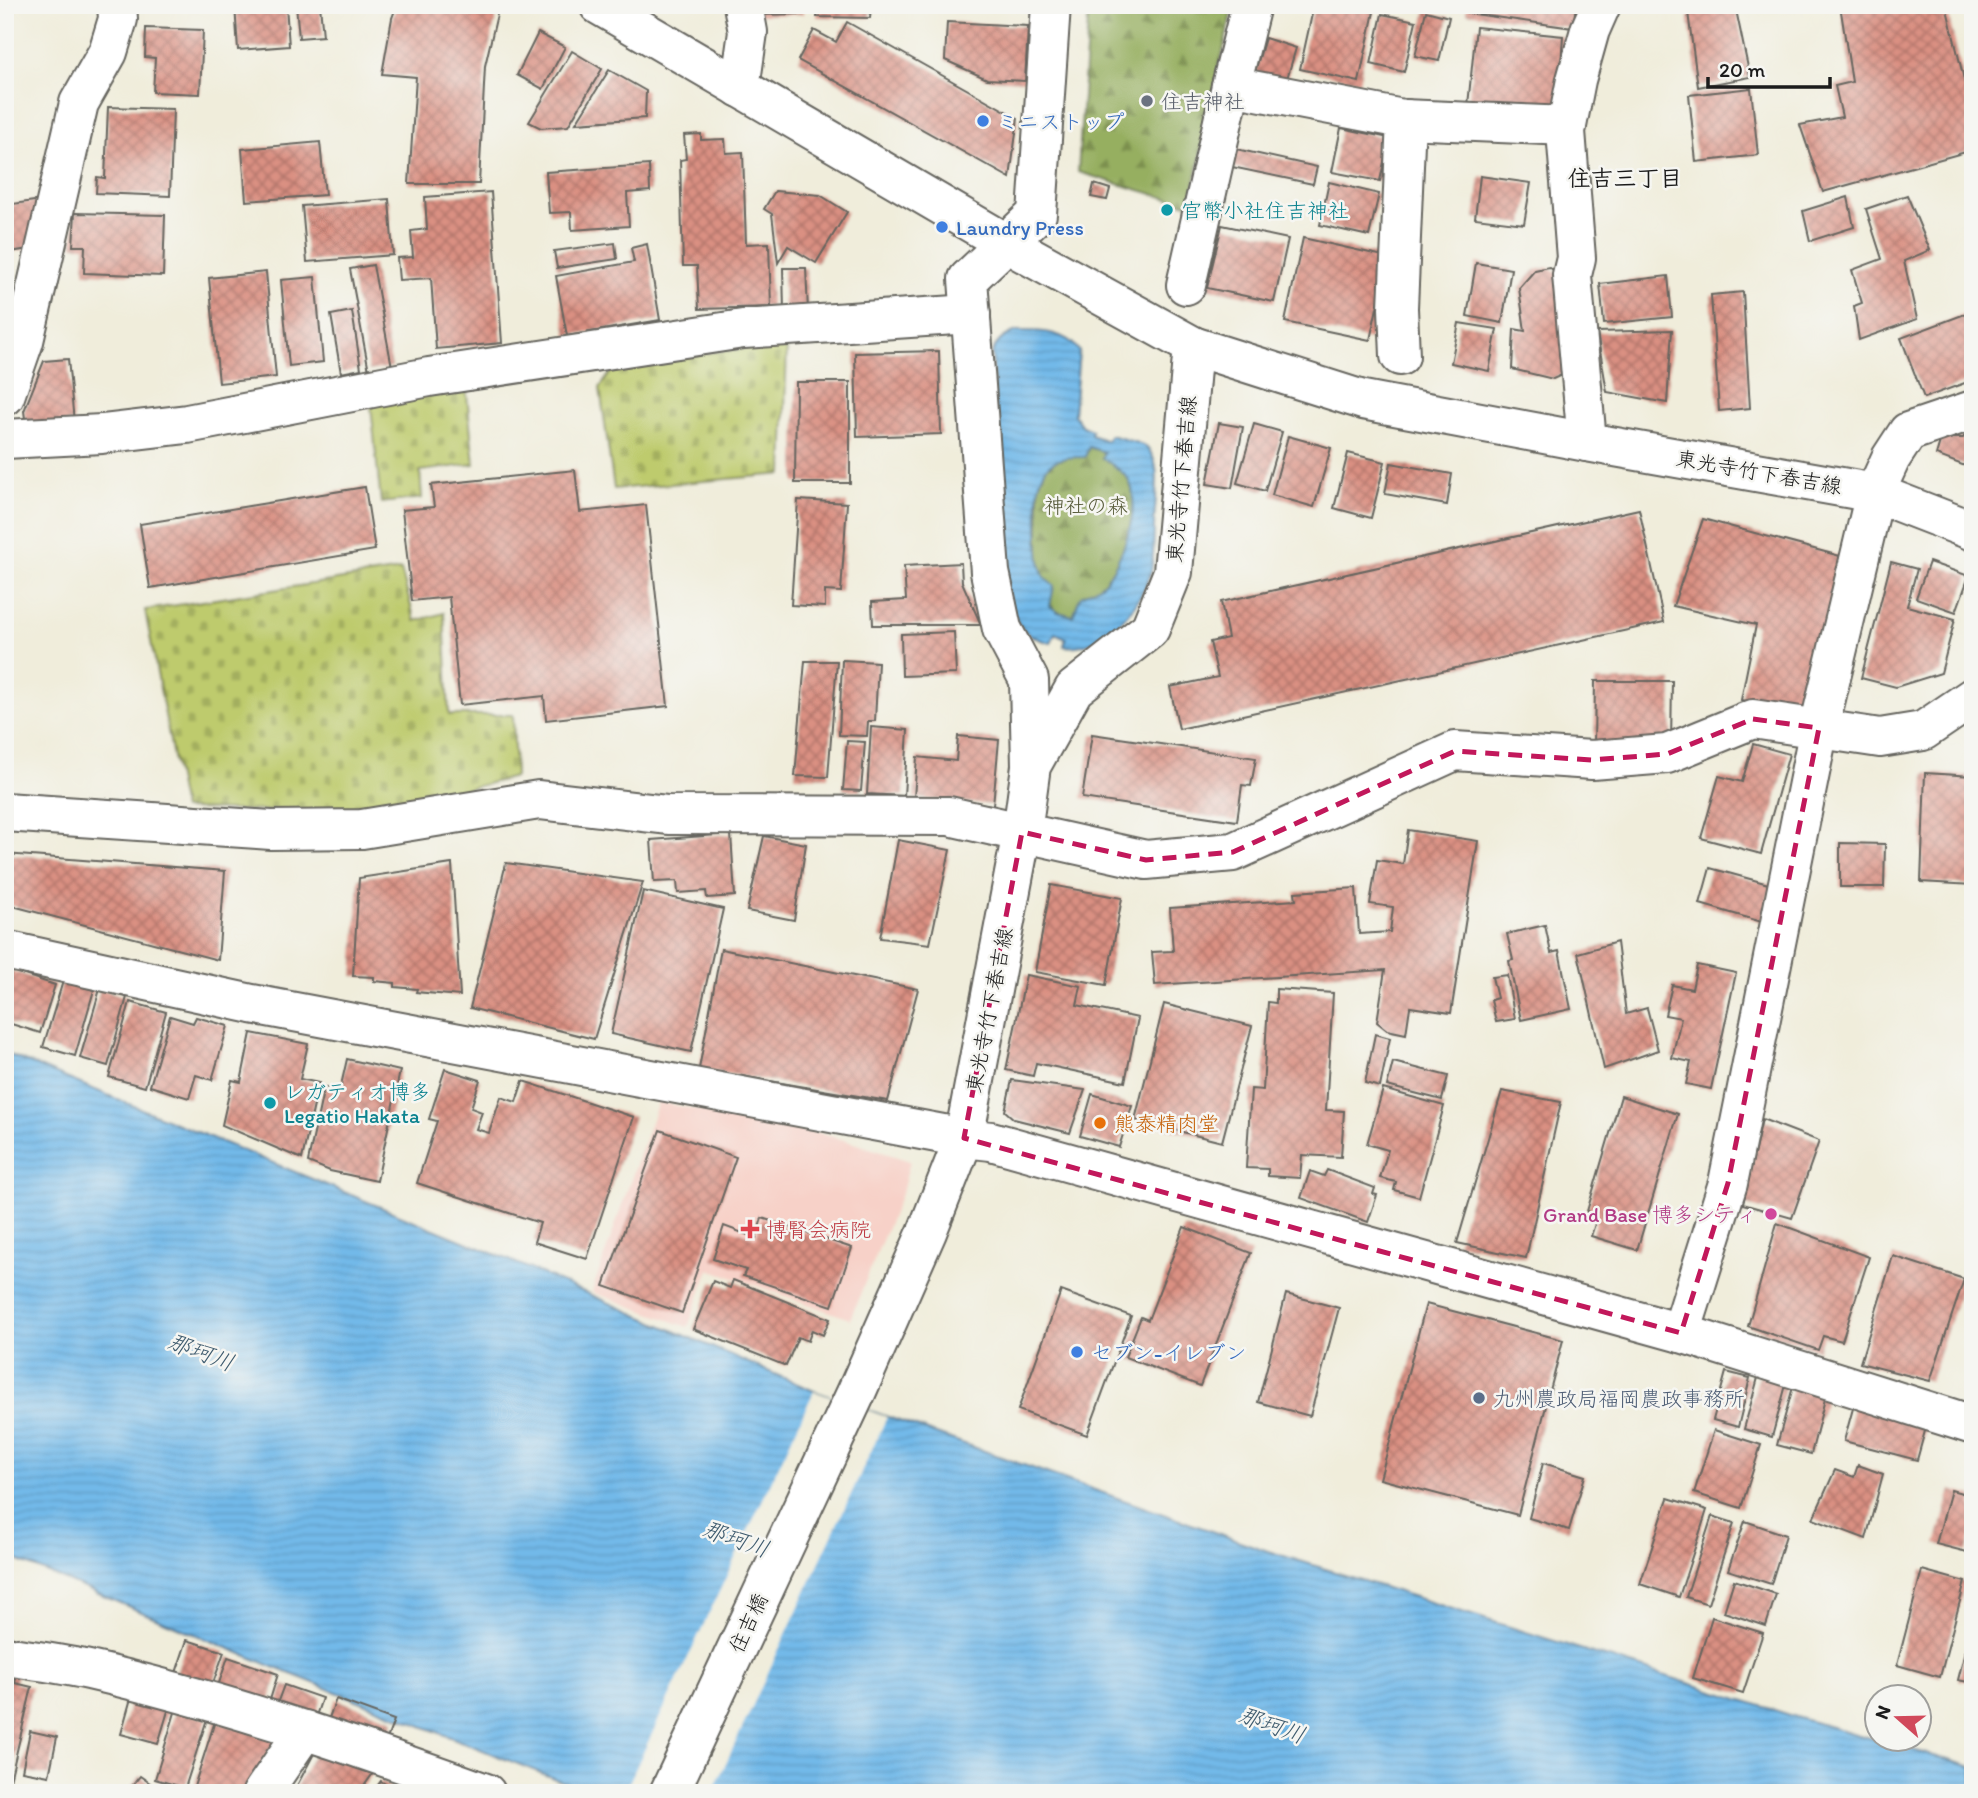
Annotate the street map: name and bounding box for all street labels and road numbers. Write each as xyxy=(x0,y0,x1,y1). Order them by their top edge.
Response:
street label: 東光寺竹下春吉線 xyxy=(1161,394,1201,564)
street label: 東光寺竹下春吉線 xyxy=(1674,445,1844,499)
street label: 東光寺竹下春吉線 xyxy=(961,925,1017,1095)
street label: 住吉橋 xyxy=(723,1589,773,1657)

